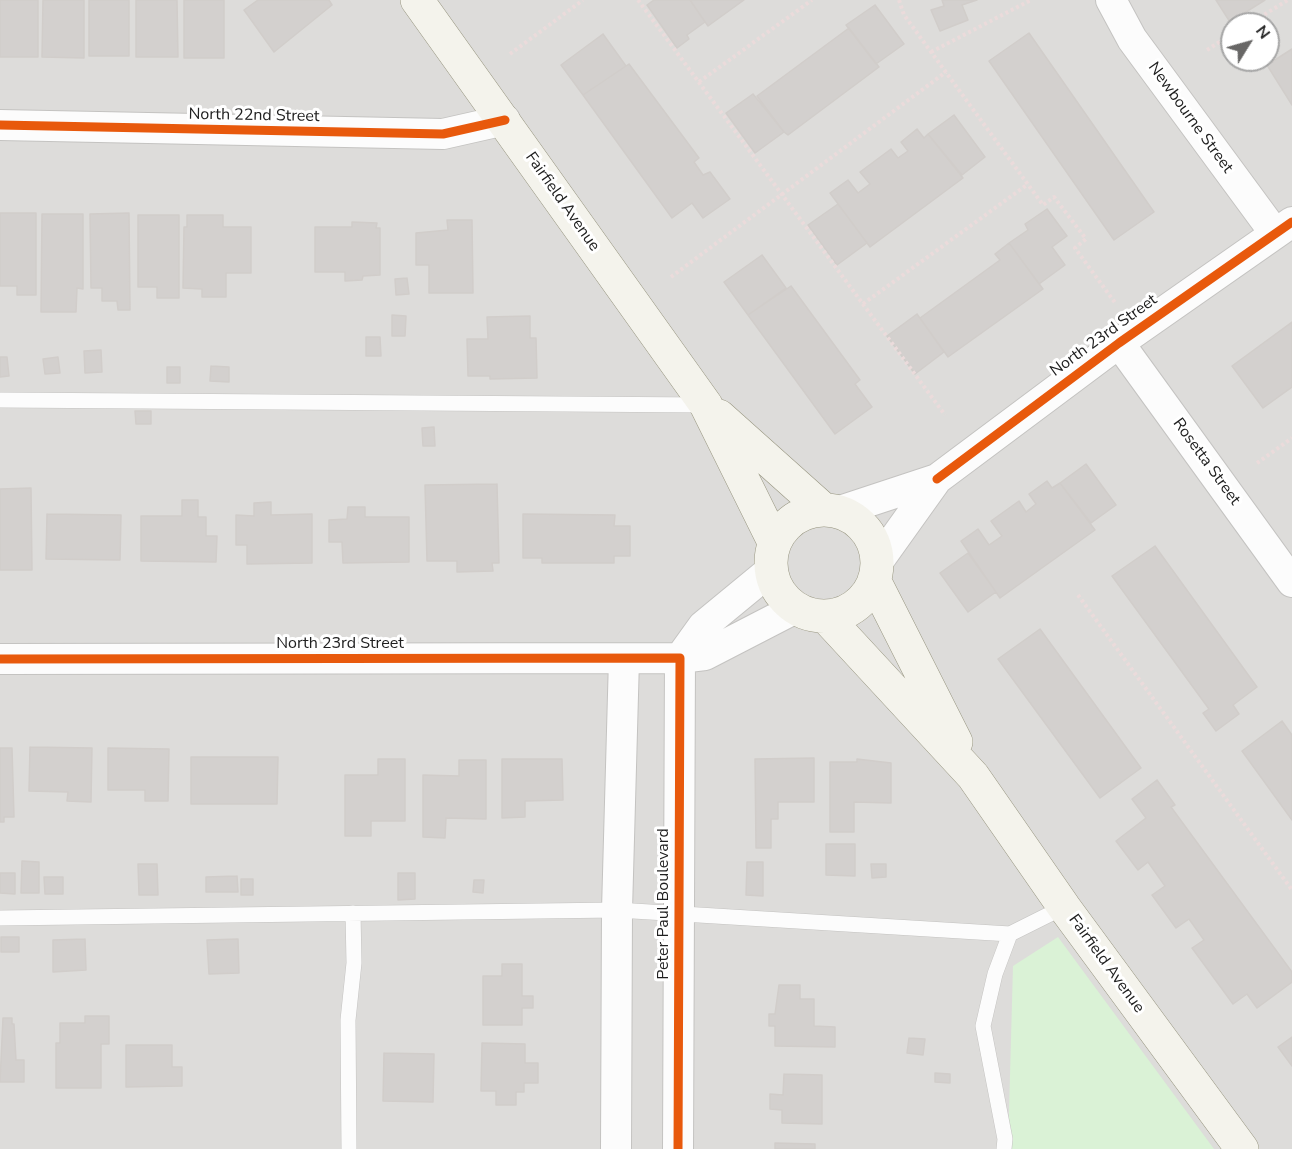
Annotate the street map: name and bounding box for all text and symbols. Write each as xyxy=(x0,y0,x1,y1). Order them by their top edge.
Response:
north arrow xyxy=(1220,12,1280,72)
text: N xyxy=(1250,21,1275,44)
street label: Newbourne Street xyxy=(1143,59,1237,177)
street label: North 22nd Street xyxy=(188,105,320,127)
street label: Fairfield Avenue xyxy=(521,149,603,255)
street label: North 23rd Street xyxy=(1047,291,1161,381)
street label: Rosetta Street xyxy=(1168,415,1244,509)
street label: North 23rd Street xyxy=(276,634,404,654)
street label: Peter Paul Boulevard xyxy=(654,828,674,980)
street label: Fairfield Avenue xyxy=(1064,911,1148,1017)

